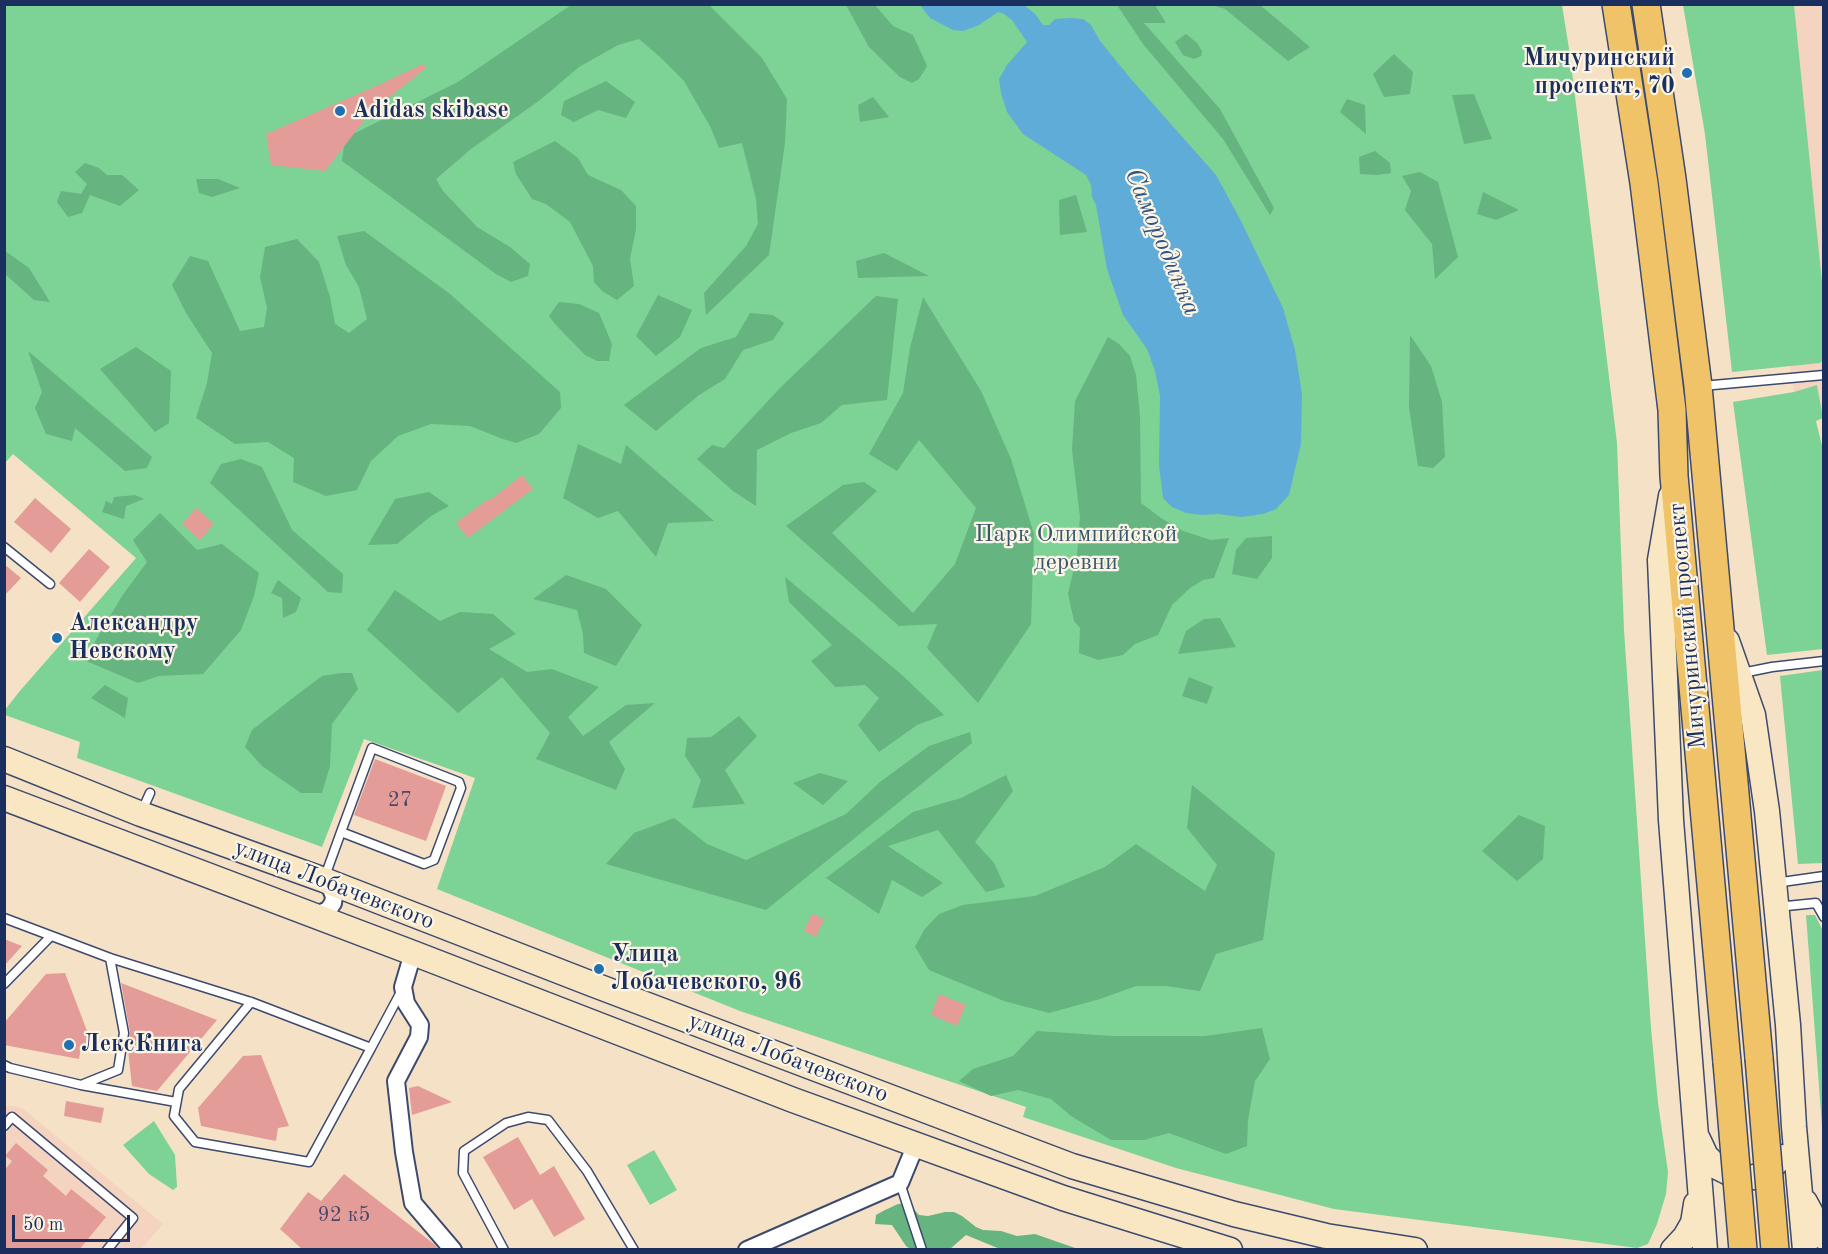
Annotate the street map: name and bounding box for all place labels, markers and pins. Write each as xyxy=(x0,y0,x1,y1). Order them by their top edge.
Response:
place label: Мичуринский проспект, 70 xyxy=(1523,45,1675,101)
marker: Мичуринский проспект, 70 xyxy=(1680,66,1694,80)
place label: Adidas skibase xyxy=(352,97,509,125)
marker: Adidas skibase xyxy=(333,104,347,118)
place label: Александру Невскому xyxy=(69,610,199,666)
marker: Александру Невскому xyxy=(50,631,64,645)
place label: Улица Лобачевского, 96 xyxy=(611,941,802,997)
marker: Улица Лобачевского, 96 xyxy=(592,962,606,976)
place label: ЛексКнига xyxy=(81,1031,203,1059)
marker: ЛексКнига xyxy=(62,1038,76,1052)

